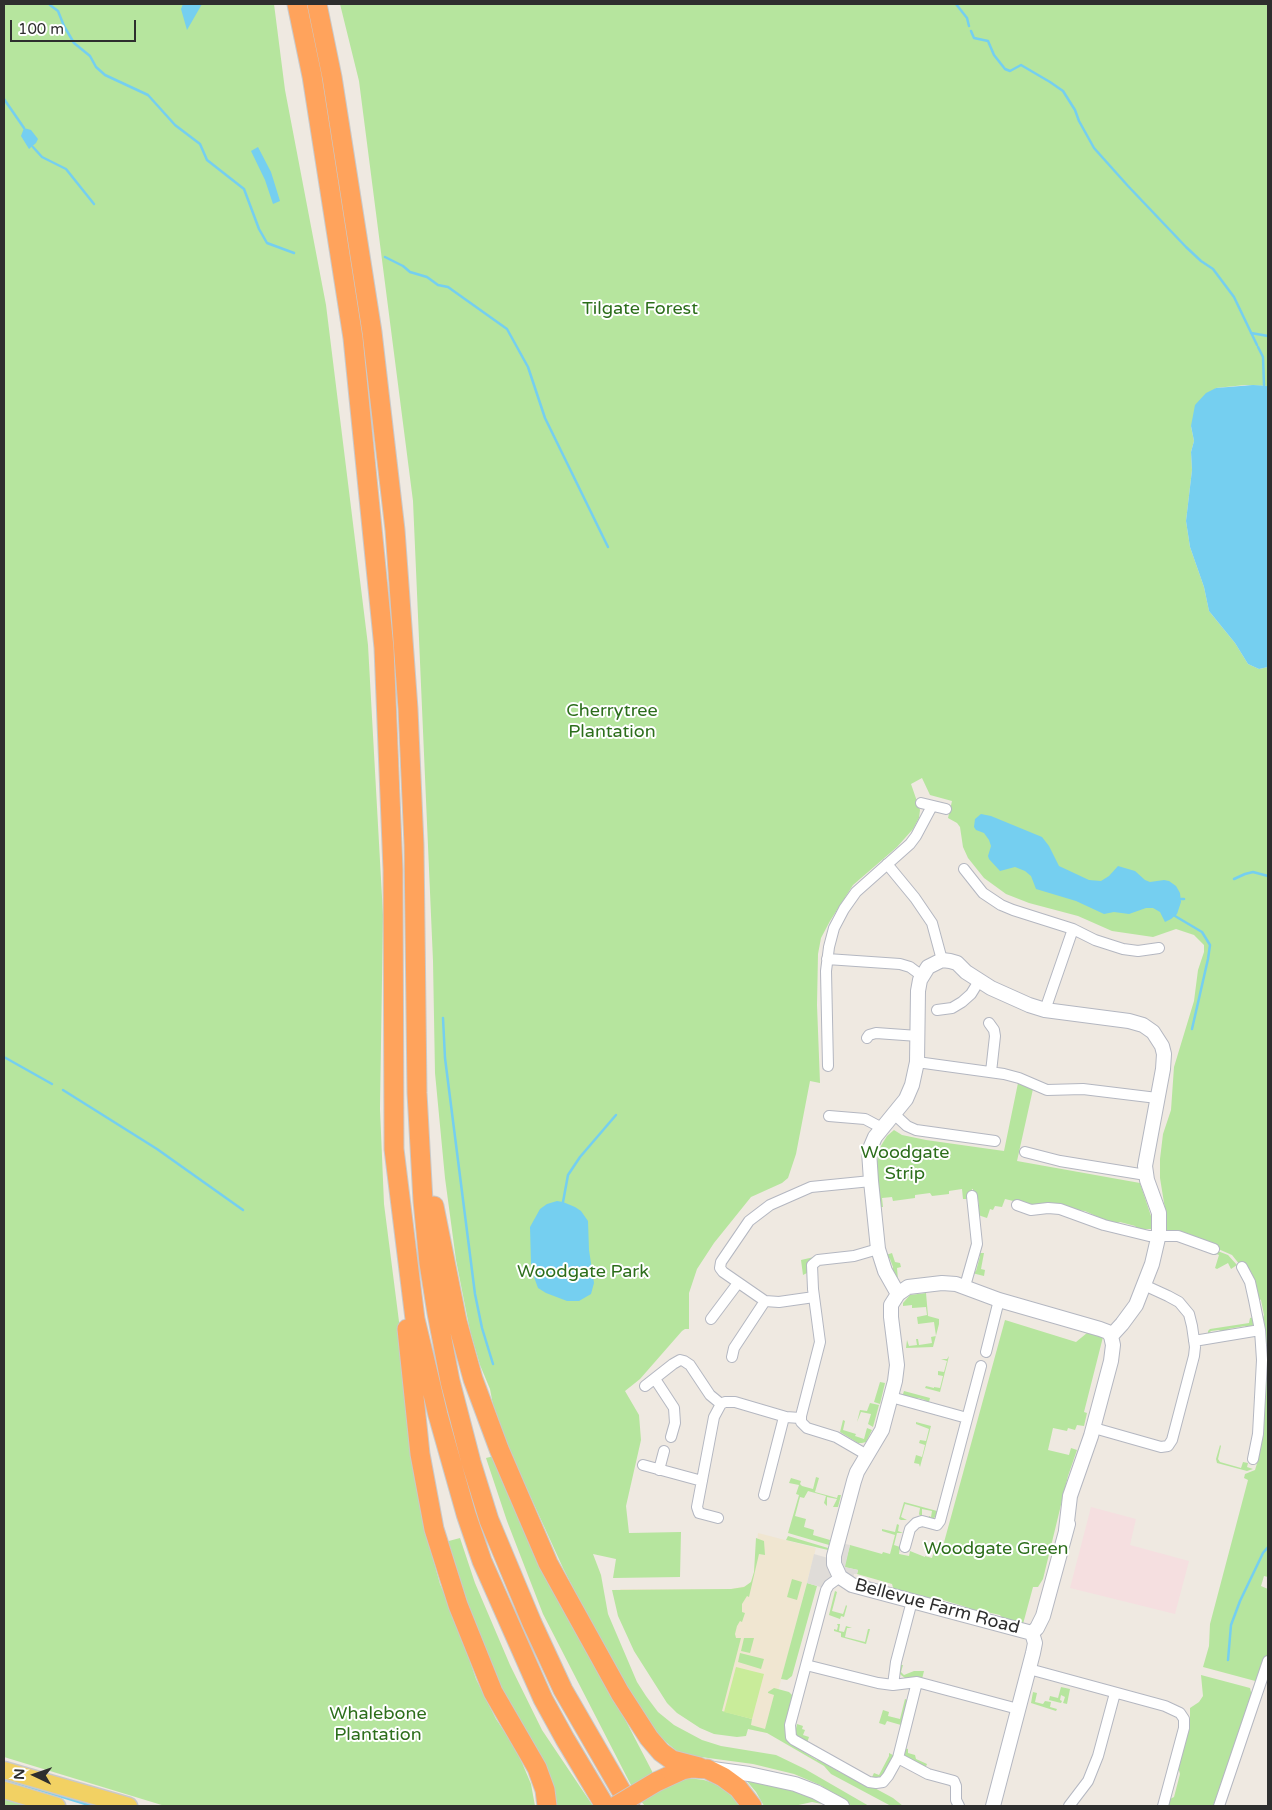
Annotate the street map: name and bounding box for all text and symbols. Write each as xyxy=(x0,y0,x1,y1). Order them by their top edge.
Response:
scale bar xyxy=(12,10,139,42)
text: 100 m xyxy=(18,20,64,38)
park label: Tilgate Forest xyxy=(582,298,698,320)
park label: Cherrytree Plantation xyxy=(566,700,658,742)
park label: Woodgate Strip xyxy=(861,1142,949,1184)
park label: Woodgate Park xyxy=(517,1261,649,1283)
park label: Woodgate Green xyxy=(923,1538,1069,1560)
street label: Bellevue Farm Road xyxy=(852,1575,1022,1639)
park label: Whalebone Plantation xyxy=(329,1703,427,1746)
north arrow xyxy=(10,1750,60,1800)
text: N xyxy=(11,1768,28,1780)

